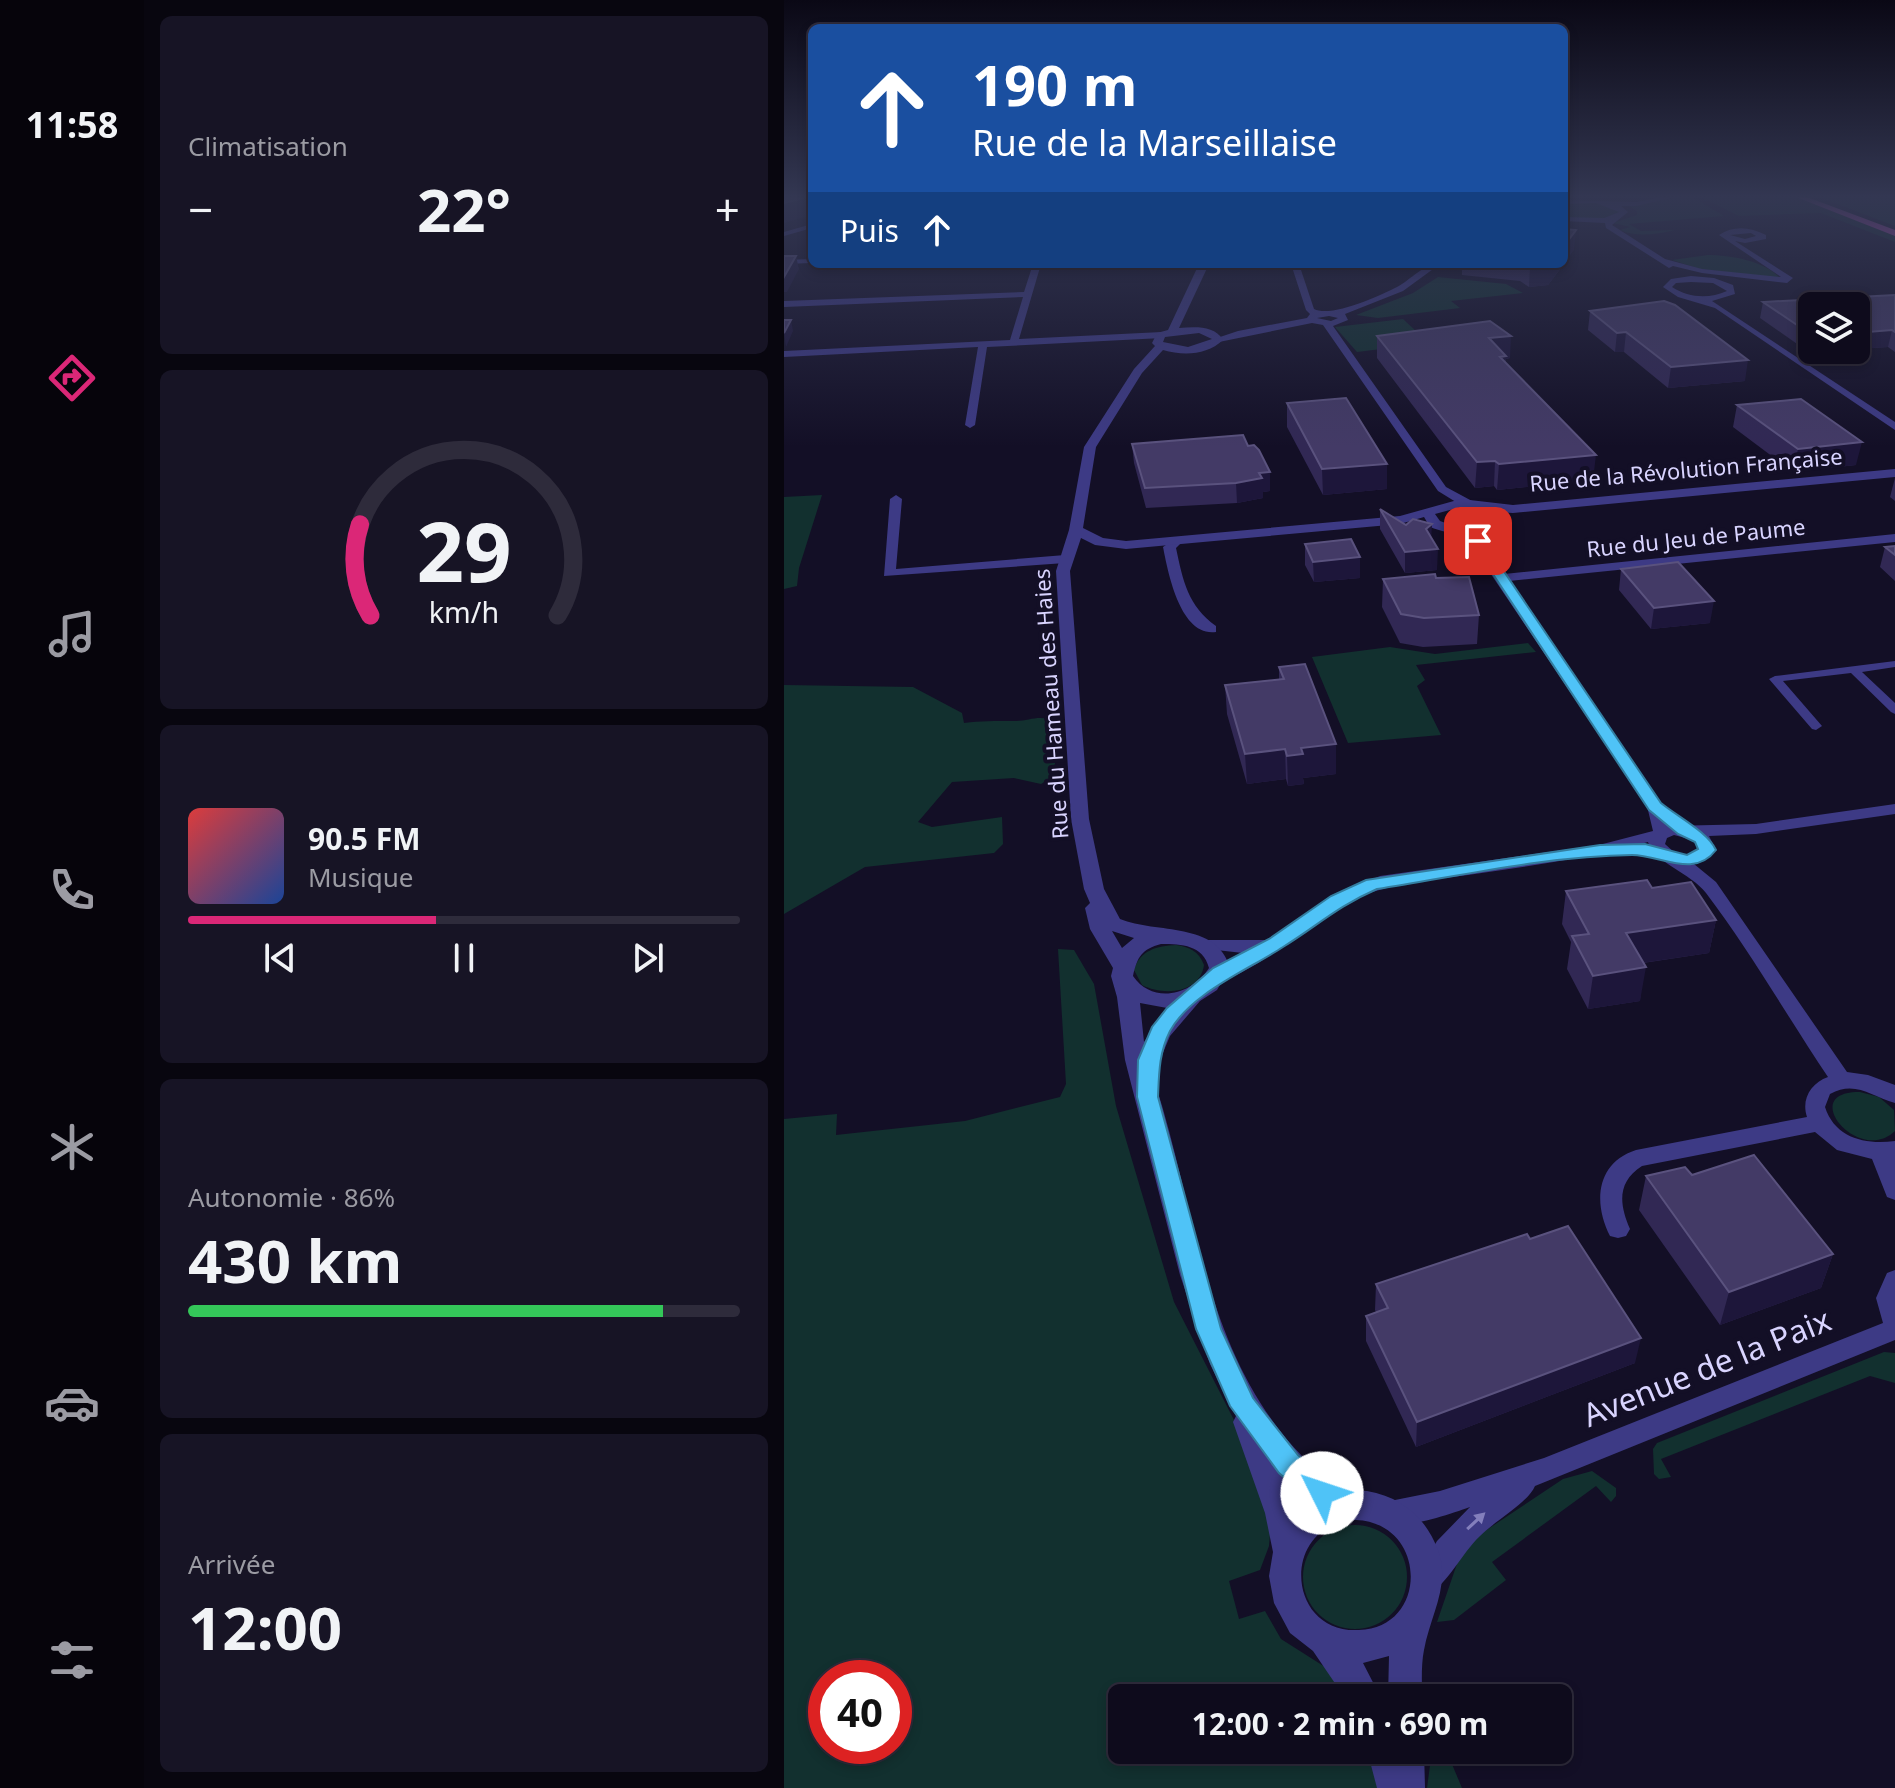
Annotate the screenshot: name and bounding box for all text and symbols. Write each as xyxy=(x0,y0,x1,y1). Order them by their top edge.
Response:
text: 190 m xyxy=(972,46,1137,122)
icon: ahead xyxy=(840,56,944,160)
text: 11:58 xyxy=(26,100,118,149)
text: Rue de la Marseillaise xyxy=(972,118,1337,167)
text: Climatisation xyxy=(188,128,348,164)
text: 22° xyxy=(417,168,511,250)
text: − xyxy=(188,179,213,239)
text: + xyxy=(715,179,740,239)
icon: ahead xyxy=(915,208,959,252)
text: Puis xyxy=(840,210,899,251)
map controls xyxy=(1798,292,1870,364)
button: layers xyxy=(1798,292,1870,364)
icon: directions xyxy=(44,350,100,406)
street label: Rue de la Révolution Française xyxy=(1528,440,1844,498)
text: 29 xyxy=(416,492,512,605)
pin xyxy=(1444,507,1512,575)
street label: Rue du Jeu de Paume xyxy=(1585,511,1807,563)
icon: arrive xyxy=(1456,519,1500,563)
street label: Rue du Hameau des Haies xyxy=(1026,568,1074,840)
text: km/h xyxy=(429,592,499,631)
icon: music xyxy=(44,606,100,662)
text: 90.5 FM xyxy=(308,818,420,859)
text: Musique xyxy=(308,859,414,895)
icon: phone xyxy=(44,862,100,918)
icon: previous xyxy=(258,936,302,980)
icon: pause xyxy=(442,936,486,980)
icon: next xyxy=(626,936,670,980)
icon: climate xyxy=(44,1119,100,1175)
text: Autonomie · 86% xyxy=(188,1179,395,1215)
text: 430 km xyxy=(188,1219,402,1301)
street label: Avenue de la Paix xyxy=(1576,1297,1837,1436)
icon: car xyxy=(44,1375,100,1431)
position arrow xyxy=(1280,1451,1364,1535)
one-way arrow xyxy=(1466,1513,1485,1531)
text: Arrivée xyxy=(188,1546,275,1582)
text: 12:00 xyxy=(188,1586,342,1668)
icon: filters xyxy=(44,1632,100,1688)
speed limit sign: 40 xyxy=(808,1660,912,1764)
text: 12:00 · 2 min · 690 m xyxy=(1192,1703,1488,1744)

